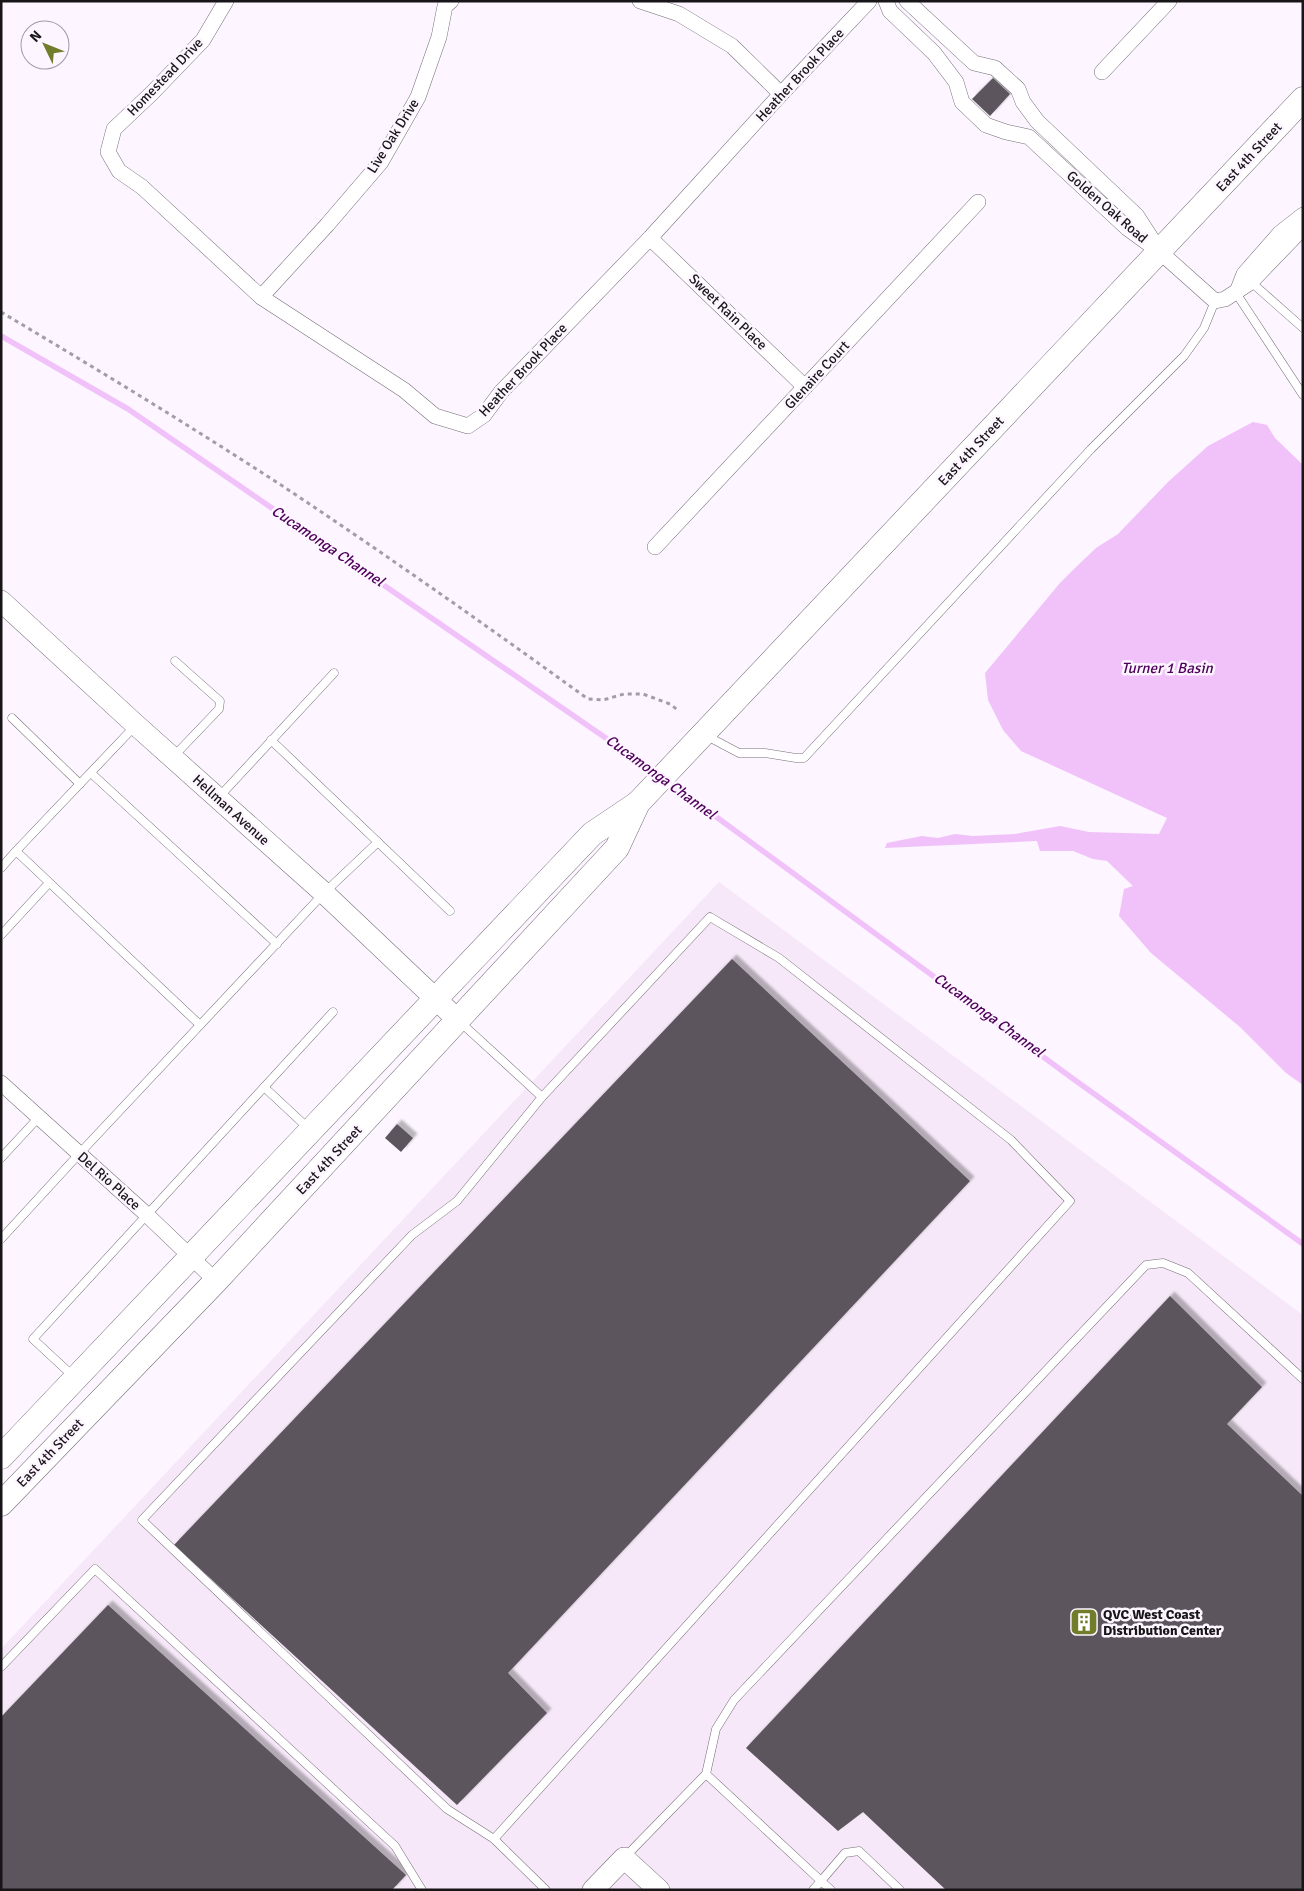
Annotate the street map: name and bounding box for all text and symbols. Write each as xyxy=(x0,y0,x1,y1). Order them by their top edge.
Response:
north arrow xyxy=(20,20,70,70)
street label: Heather Brook Place xyxy=(752,25,848,125)
text: N xyxy=(26,27,45,46)
street label: Homestead Drive xyxy=(124,35,206,119)
street label: Live Oak Drive xyxy=(363,96,423,176)
street label: East 4th Street xyxy=(1213,119,1286,195)
street label: Golden Oak Road xyxy=(1063,167,1151,247)
street label: Sweet Rain Place xyxy=(685,270,771,354)
street label: Heather Brook Place xyxy=(475,320,571,420)
street label: Glenaire Court xyxy=(781,337,853,413)
street label: East 4th Street xyxy=(935,413,1008,489)
water label: Cucamonga Channel xyxy=(268,502,389,591)
water label: Turner 1 Basin xyxy=(1121,659,1213,677)
water label: Cucamonga Channel xyxy=(602,731,721,824)
street label: Hellman Avenue xyxy=(189,771,273,849)
water label: Cucamonga Channel xyxy=(930,969,1049,1062)
street label: East 4th Street xyxy=(293,1122,366,1198)
street label: Del Rio Place xyxy=(74,1148,144,1214)
street label: East 4th Street xyxy=(13,1415,87,1491)
place label: QVC West Coast Distribution Center xyxy=(1103,1606,1222,1639)
building icon: QVC West Coast Distribution Center xyxy=(1069,1607,1099,1637)

